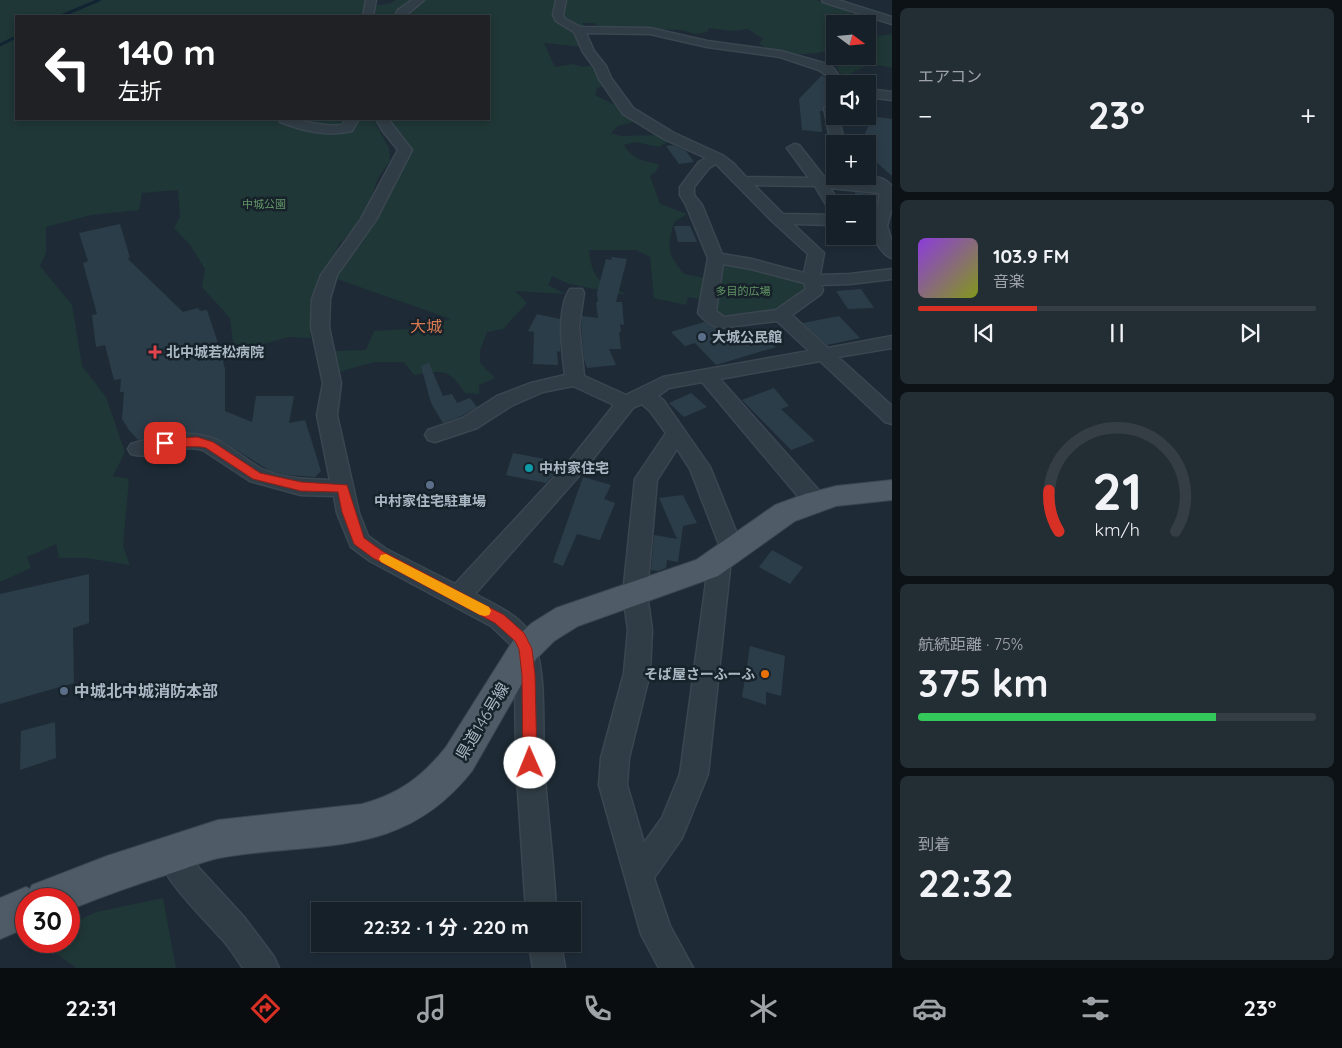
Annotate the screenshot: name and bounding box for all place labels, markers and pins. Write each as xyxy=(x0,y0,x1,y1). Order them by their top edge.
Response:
place label: 大城公民館 xyxy=(712,328,782,346)
marker: 大城公民館 xyxy=(696,331,708,343)
place label: 北中城若松病院 xyxy=(166,343,264,361)
marker: 北中城若松病院 xyxy=(148,345,162,359)
pin xyxy=(144,422,186,464)
place label: 中村家住宅 xyxy=(539,459,609,477)
marker: 中村家住宅 xyxy=(523,462,535,474)
marker: 中村家住宅駐車場 xyxy=(424,479,436,491)
place label: 中村家住宅駐車場 xyxy=(374,492,486,510)
place label: そば屋さーふーふ xyxy=(644,665,755,683)
marker: そば屋さーふーふ xyxy=(759,668,771,680)
place label: 中城北中城消防本部 xyxy=(74,681,218,701)
marker: 中城北中城消防本部 xyxy=(58,685,70,697)

